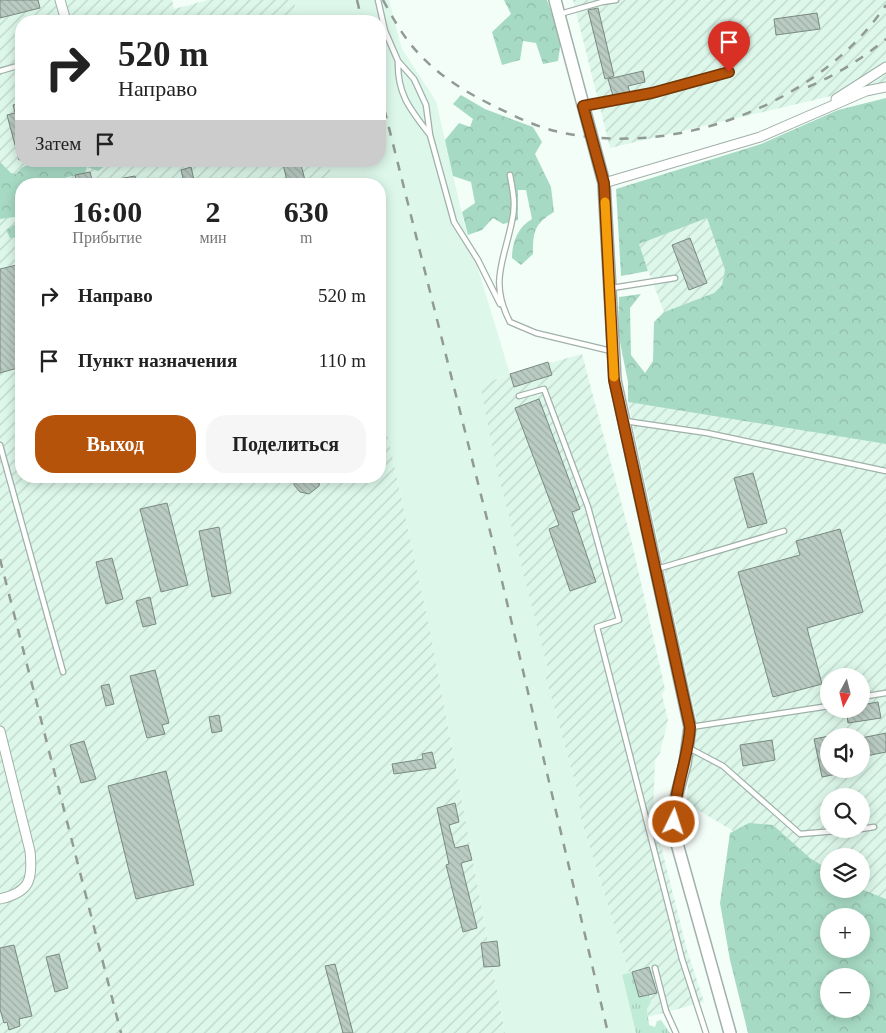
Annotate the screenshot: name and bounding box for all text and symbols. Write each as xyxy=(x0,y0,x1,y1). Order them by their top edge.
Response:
pin xyxy=(708,21,750,72)
icon: arrive xyxy=(715,28,743,56)
icon: right xyxy=(35,35,100,100)
text: 520 m xyxy=(118,35,208,74)
text: Направо xyxy=(118,76,197,101)
icon: arrive xyxy=(91,130,119,158)
text: Затем xyxy=(35,133,81,154)
text: 16:00 xyxy=(72,195,142,228)
text: 2 xyxy=(206,195,221,228)
text: 630 xyxy=(284,195,329,228)
text: Прибытие xyxy=(72,229,142,246)
text: мин xyxy=(199,229,227,246)
text: m xyxy=(300,229,313,246)
icon: right xyxy=(35,282,63,310)
text: Направо xyxy=(78,285,153,306)
text: 520 m xyxy=(318,285,366,306)
icon: arrive xyxy=(35,347,63,375)
text: Пункт назначения xyxy=(78,350,237,371)
text: 110 m xyxy=(319,350,366,371)
button: Выход xyxy=(35,415,196,473)
button: Поделиться xyxy=(206,415,366,473)
north arrow xyxy=(820,668,870,718)
map controls xyxy=(820,668,870,1018)
button: sound xyxy=(820,728,870,778)
button: search xyxy=(820,788,870,838)
position arrow xyxy=(647,795,699,847)
button: layers xyxy=(820,848,870,898)
button: + xyxy=(820,908,870,958)
button: − xyxy=(820,968,870,1018)

